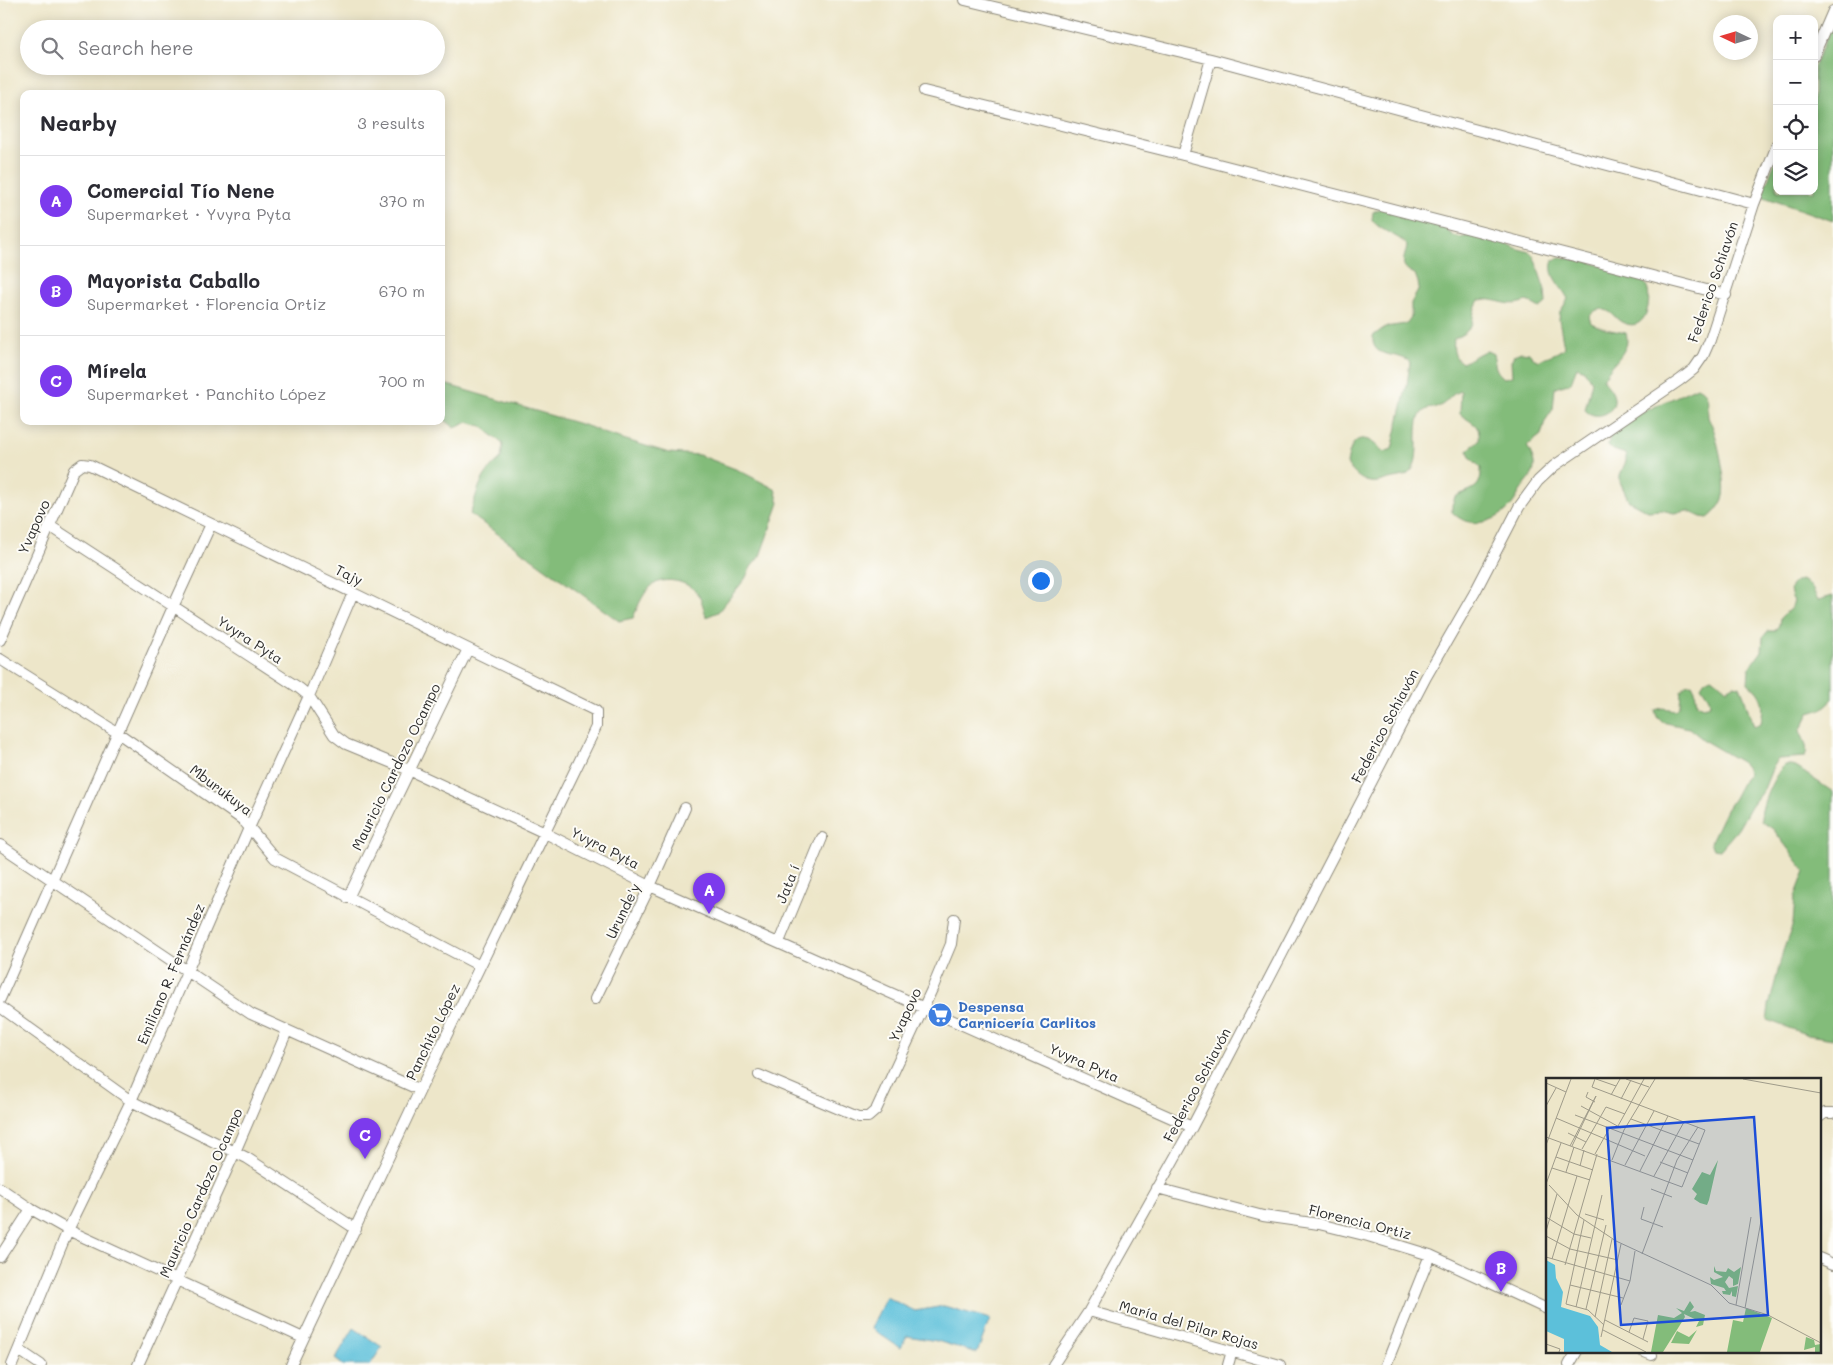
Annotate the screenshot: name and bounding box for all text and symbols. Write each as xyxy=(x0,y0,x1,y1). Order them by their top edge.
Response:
north arrow xyxy=(1713,15,1758,60)
map controls xyxy=(1773,15,1818,195)
button: + xyxy=(1773,15,1818,60)
search box xyxy=(20,20,445,75)
icon: search xyxy=(38,34,66,62)
text: Search here xyxy=(78,35,194,60)
button: − xyxy=(1773,60,1818,105)
button: locate xyxy=(1773,105,1818,150)
text: Nearby xyxy=(40,109,117,136)
text: 3 results xyxy=(357,112,425,133)
button: layers xyxy=(1773,150,1818,195)
text: Comercial Tío Nene xyxy=(87,178,275,203)
text: A xyxy=(50,190,62,211)
text: 370 m xyxy=(379,190,425,211)
text: Supermarket · Yvyra Pyta xyxy=(87,203,292,224)
street label: Federico Schiavón xyxy=(1683,219,1742,345)
text: Mayorista Caballo xyxy=(87,268,260,293)
text: B xyxy=(51,280,61,301)
text: 670 m xyxy=(379,280,425,301)
text: Supermarket · Florencia Ortiz xyxy=(87,293,326,314)
text: Mírela xyxy=(87,358,147,383)
text: C xyxy=(50,370,62,391)
text: 700 m xyxy=(378,370,425,391)
text: Supermarket · Panchito López xyxy=(87,383,326,404)
street label: Yvapovo xyxy=(13,496,54,557)
street label: Tajy xyxy=(332,560,366,589)
your location xyxy=(1028,568,1054,594)
street label: Yvyra Pyta xyxy=(214,611,287,668)
street label: Federico Schiavón xyxy=(1346,665,1423,786)
street label: Mauricio Cardozo Ocampo xyxy=(347,680,444,854)
street label: Mburukuya xyxy=(186,760,256,819)
street label: Yvyra Pyta xyxy=(568,822,643,873)
street label: Jata í xyxy=(771,862,804,906)
pin: A xyxy=(693,873,725,914)
street label: Urunde'y xyxy=(601,880,644,942)
street label: Emiliano R. Fernández xyxy=(132,900,209,1047)
street label: Panchito López xyxy=(401,980,464,1083)
street label: Yvapovo xyxy=(884,985,925,1045)
place label: Despensa Carnicería Carlitos xyxy=(958,997,1096,1032)
supermarket icon: Despensa Carnicería Carlitos xyxy=(927,1002,953,1028)
street label: Federico Schiavón xyxy=(1158,1024,1235,1145)
street label: Yvyra Pyta xyxy=(1046,1039,1122,1086)
inset map xyxy=(1546,1078,1820,1352)
street label: Mauricio Cardozo Ocampo xyxy=(154,1105,247,1281)
pin: C xyxy=(349,1118,381,1159)
street label: Florencia Ortiz xyxy=(1307,1200,1414,1244)
pin: B xyxy=(1485,1251,1517,1292)
street label: María del Pilar Rojas xyxy=(1117,1296,1261,1354)

